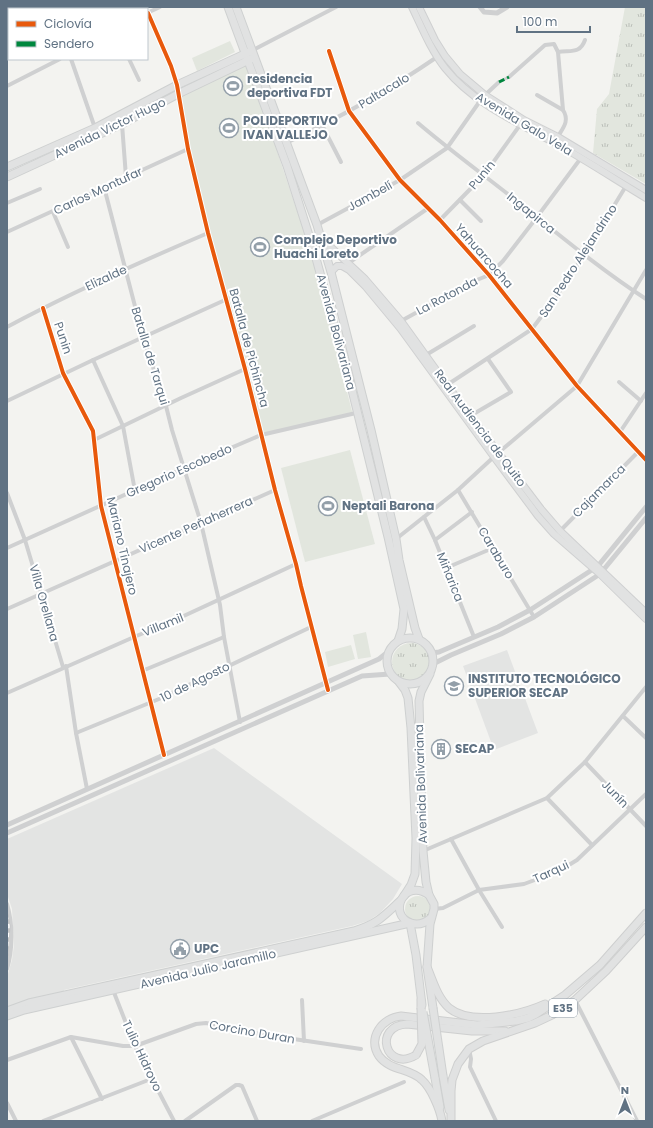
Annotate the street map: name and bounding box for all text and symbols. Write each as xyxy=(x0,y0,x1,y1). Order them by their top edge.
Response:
legend xyxy=(8,8,148,60)
scale bar xyxy=(517,8,590,34)
text: 100 m xyxy=(523,13,557,30)
text: Ciclovía xyxy=(44,15,92,32)
text: Sendero xyxy=(44,35,94,52)
street label: Paltacalo xyxy=(355,69,413,112)
place label: residencia deportiva FDT xyxy=(247,70,332,101)
sports icon: residencia deportiva FDT xyxy=(222,75,244,97)
street label: Avenida Galo Vela xyxy=(473,88,576,159)
street label: Avenida Victor Hugo xyxy=(51,93,169,162)
place label: POLIDEPORTIVO IVAN VALLEJO xyxy=(243,112,339,143)
sports icon: POLIDEPORTIVO IVAN VALLEJO xyxy=(218,117,240,139)
street label: Punin xyxy=(465,157,499,193)
street label: Carlos Montufar xyxy=(51,162,145,219)
street label: Jambelí xyxy=(345,176,395,215)
street label: Ingapirca xyxy=(504,188,559,237)
street label: San Pedro Alejandrino xyxy=(534,200,621,321)
street label: Yahuarcocha xyxy=(451,219,517,292)
place label: Complejo Deportivo Huachi Loreto xyxy=(274,231,397,262)
sports icon: Complejo Deportivo Huachi Loreto xyxy=(249,236,271,258)
street label: Elizalde xyxy=(82,261,129,295)
street label: Avenida Bolivariana xyxy=(313,272,360,392)
street label: La Rotonda xyxy=(413,272,481,319)
street label: Batalla de Pichincha xyxy=(225,287,274,409)
street label: Batalla de Tarqui xyxy=(127,305,173,407)
street label: Punin xyxy=(50,320,77,356)
street label: Real Audiencia de Quito xyxy=(430,365,531,490)
street label: Gregorio Escobedo xyxy=(123,439,235,502)
street label: Cajamarca xyxy=(568,460,629,521)
street label: Vicente Peñaherrera xyxy=(136,492,255,557)
street label: Mariano Tinajero xyxy=(103,495,142,597)
sports icon: Neptali Barona xyxy=(317,495,339,517)
place label: Neptali Barona xyxy=(342,497,434,514)
street label: Caraburo xyxy=(474,524,519,582)
street label: Miñarica xyxy=(433,550,468,604)
street label: Villa Orellana xyxy=(25,562,64,643)
street label: Villamil xyxy=(140,609,186,641)
street label: 10 de Agosto xyxy=(157,657,233,706)
place label: INSTITUTO TECNOLÓGICO SUPERIOR SECAP xyxy=(468,670,621,701)
school or university icon: INSTITUTO TECNOLÓGICO SUPERIOR SECAP xyxy=(443,675,465,697)
street label: Avenida Bolivariana xyxy=(410,724,431,844)
building icon: SECAP xyxy=(430,738,452,760)
place label: SECAP xyxy=(455,740,495,757)
street label: Junín xyxy=(598,776,633,811)
street label: Tarqui xyxy=(530,856,572,887)
public building icon: UPC xyxy=(169,938,191,960)
place label: UPC xyxy=(194,940,219,957)
street label: Avenida Julio Jaramillo xyxy=(138,945,278,992)
road number: E35 xyxy=(549,999,577,1017)
street label: Corcino Duran xyxy=(208,1016,296,1047)
street label: Tulio Hidrovo xyxy=(118,1017,167,1095)
north arrow xyxy=(605,1080,645,1120)
text: N xyxy=(621,1082,629,1098)

